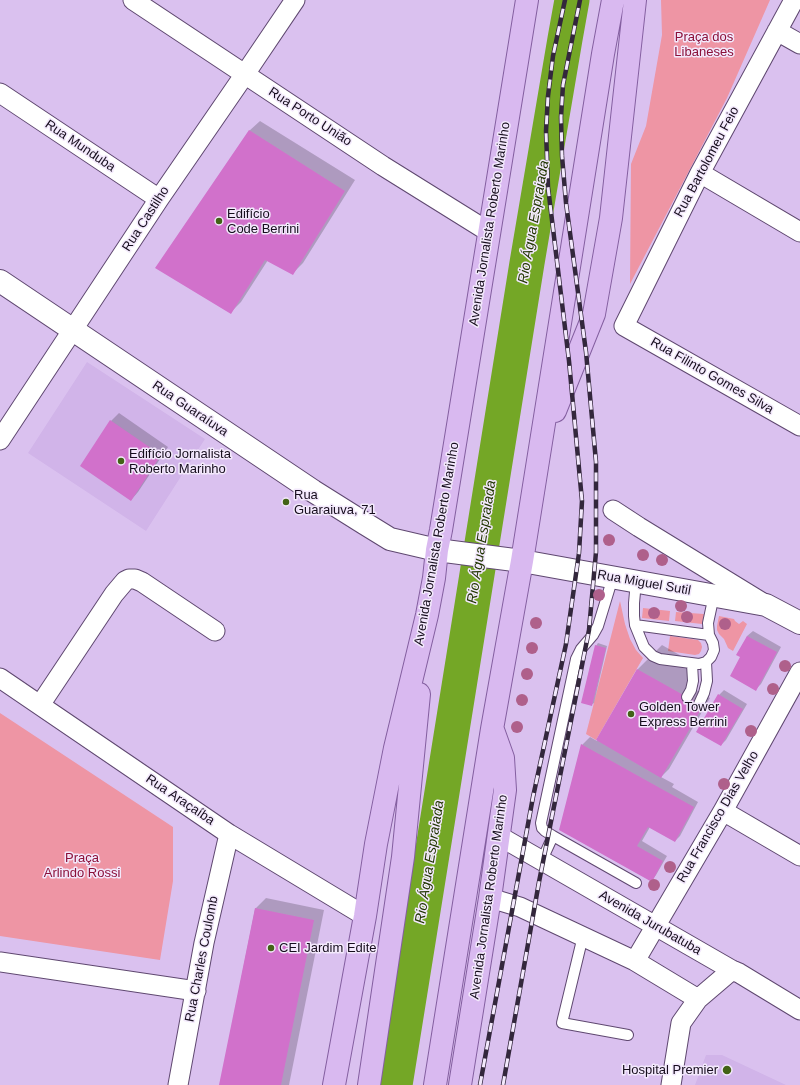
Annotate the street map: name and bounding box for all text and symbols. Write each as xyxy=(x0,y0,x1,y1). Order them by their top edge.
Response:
park label: Praça dos Libaneses xyxy=(674,29,734,60)
street label: Rua Porto União xyxy=(265,84,355,150)
street label: Rua Bartolomeu Feio xyxy=(671,104,743,220)
street label: Rua Munduba xyxy=(42,117,118,175)
street label: Avenida Jornalista Roberto Marinho xyxy=(466,121,514,327)
water label: Rio Água Espraiada xyxy=(515,159,553,285)
street label: Rua Castilho xyxy=(119,184,173,254)
place label: Edifício Code Berrini xyxy=(227,206,299,237)
marker: Edifício Code Berrini xyxy=(214,216,224,226)
street label: Rua Filinto Gomes Silva xyxy=(648,334,776,418)
street label: Rua Guaraíuva xyxy=(149,378,231,440)
street label: Avenida Jornalista Roberto Marinho xyxy=(411,441,463,647)
place label: Edifício Jornalista Roberto Marinho xyxy=(129,446,231,477)
marker: Edifício Jornalista Roberto Marinho xyxy=(116,456,126,466)
water label: Rio Água Espraiada xyxy=(464,479,500,605)
place label: Rua Guaraiuva, 71 xyxy=(294,487,376,518)
marker: Rua Guaraiuva, 71 xyxy=(281,497,291,507)
street label: Rua Miguel Sutil xyxy=(596,567,692,599)
place label: Golden Tower Express Berrini xyxy=(639,699,727,730)
marker: Golden Tower Express Berrini xyxy=(626,709,636,719)
street label: Rua Francisco Dias Velho xyxy=(674,748,762,886)
street label: Rua Araçaíba xyxy=(143,771,217,829)
street label: Avenida Jornalista Roberto Marinho xyxy=(467,794,511,1000)
water label: Rio Água Espraiada xyxy=(412,799,448,925)
park label: Praça Arlindo Rossi xyxy=(44,850,120,881)
street label: Avenida Jurubatuba xyxy=(596,887,704,959)
street label: Rua Charles Coulomb xyxy=(182,895,222,1023)
place label: CEI Jardim Edite xyxy=(279,940,377,956)
marker: CEI Jardim Edite xyxy=(266,943,276,953)
place label: Hospital Premier xyxy=(622,1062,718,1078)
marker: Hospital Premier xyxy=(721,1064,733,1076)

